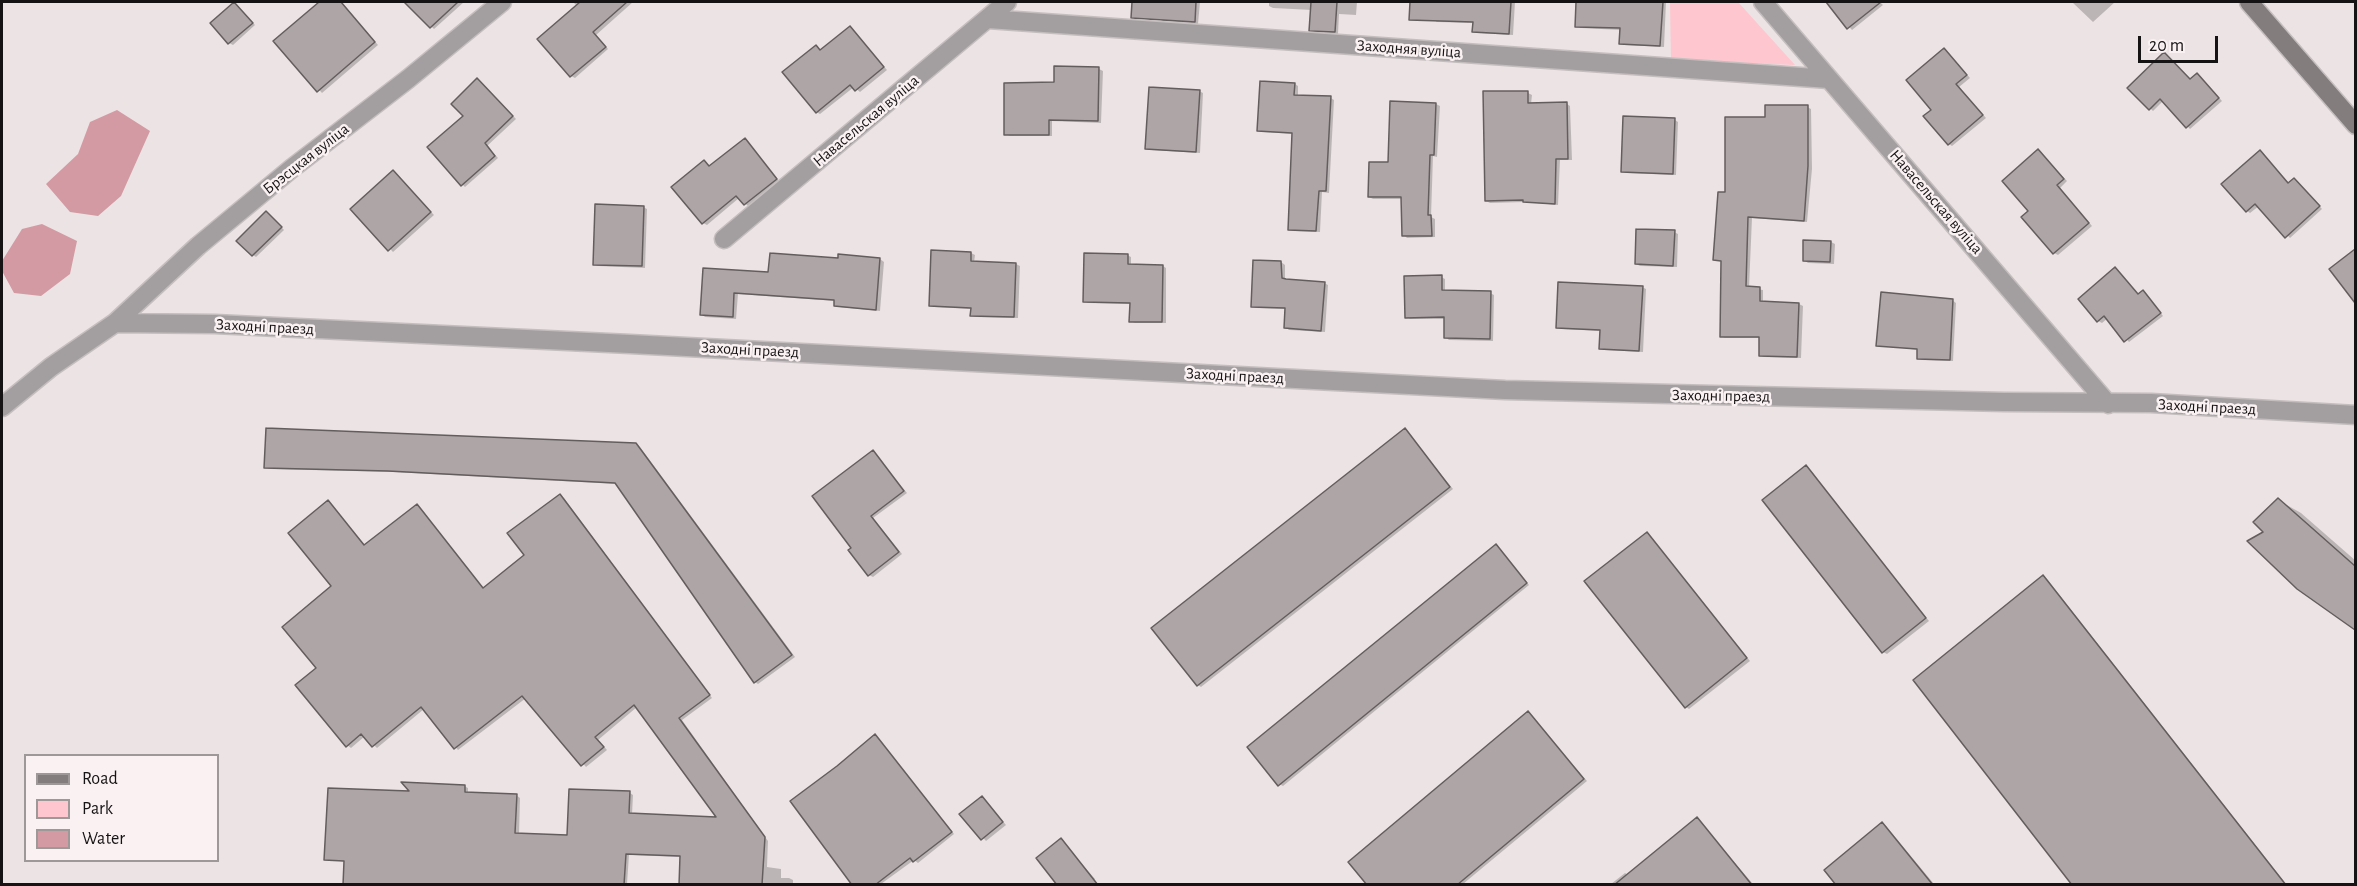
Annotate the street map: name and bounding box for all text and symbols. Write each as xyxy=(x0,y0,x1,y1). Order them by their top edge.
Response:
scale bar xyxy=(2141,24,2220,62)
street label: Заходняя вуліца xyxy=(1356,36,1462,62)
text: 20 m xyxy=(2149,37,2184,55)
street label: Навасельская вуліца xyxy=(809,71,923,171)
street label: Брэсцкая вуліца xyxy=(259,119,353,199)
street label: Навасельская вуліца xyxy=(1885,146,1987,258)
street label: Заходні праезд xyxy=(215,315,315,339)
street label: Заходні праезд xyxy=(700,338,800,362)
street label: Заходні праезд xyxy=(1185,364,1285,388)
street label: Заходні праезд xyxy=(1672,386,1770,406)
street label: Заходні праезд xyxy=(2157,395,2257,419)
legend xyxy=(24,754,219,862)
text: Road xyxy=(82,770,118,788)
text: Park xyxy=(82,800,113,818)
text: Water xyxy=(82,830,125,848)

